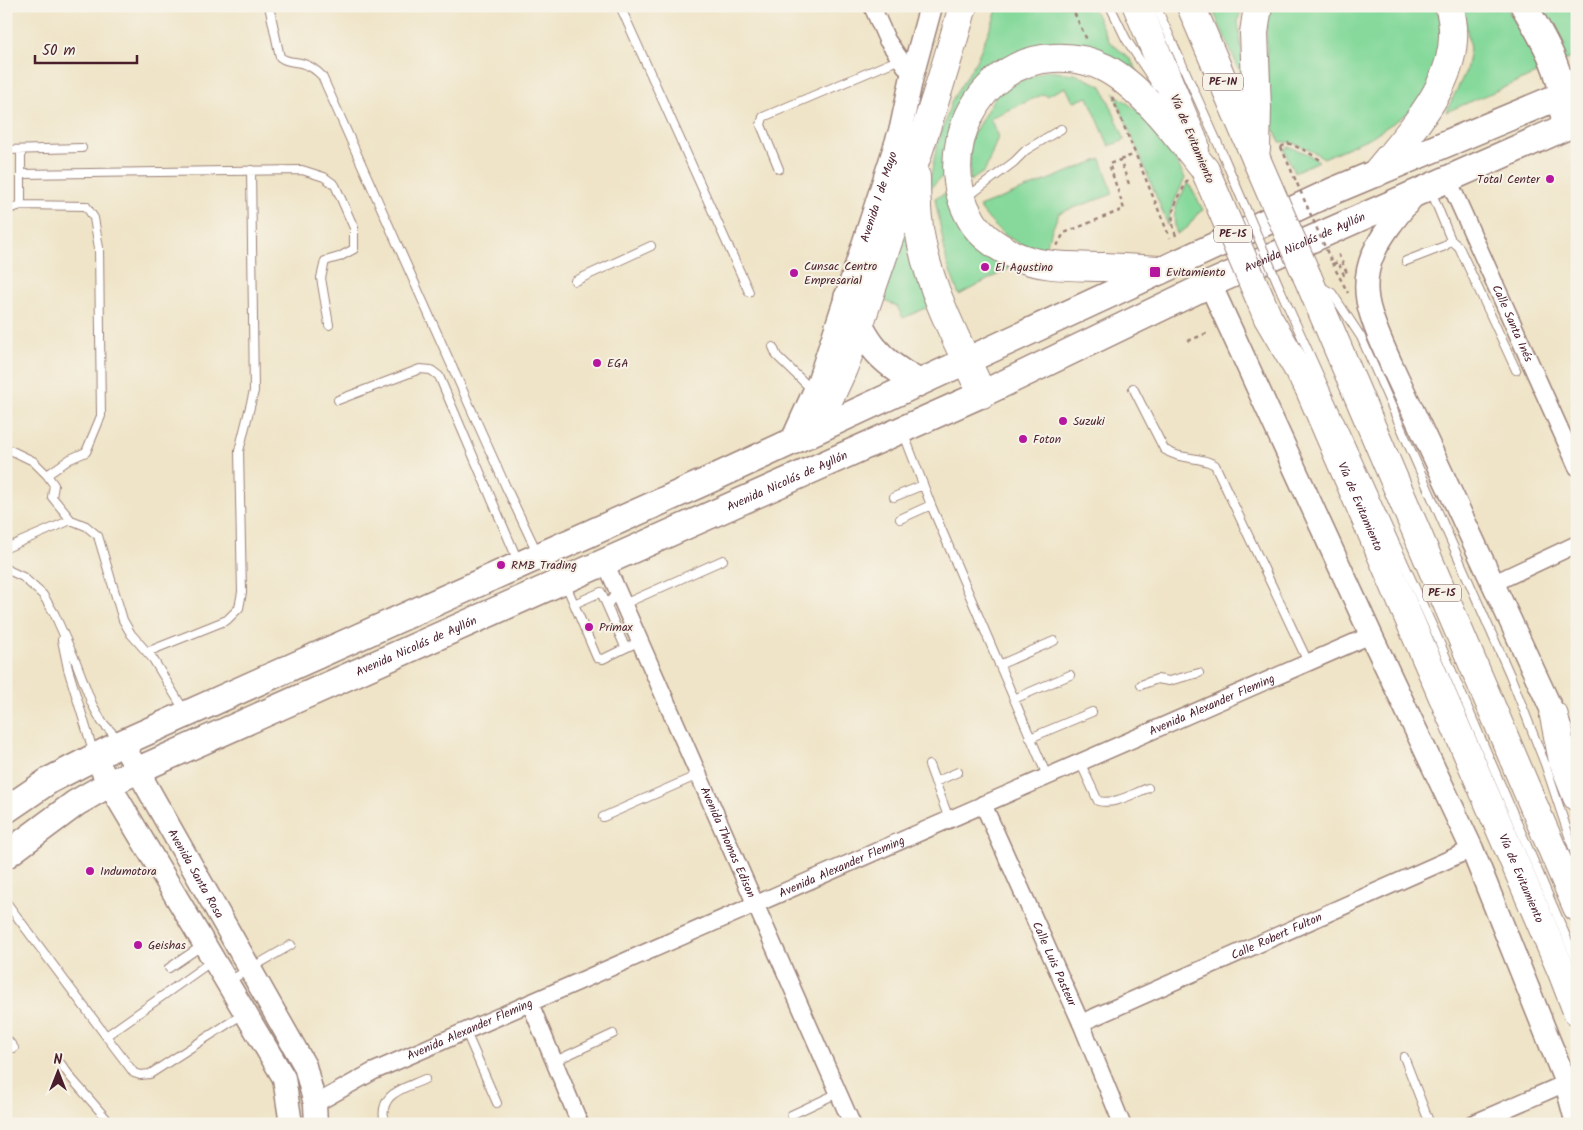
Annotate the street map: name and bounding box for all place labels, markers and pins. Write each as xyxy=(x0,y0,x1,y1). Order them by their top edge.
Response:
place label: Total Center xyxy=(1477,170,1541,189)
marker: Total Center xyxy=(1544,173,1556,185)
place label: Cunsac Centro Empresarial xyxy=(804,257,877,290)
place label: El Agustino xyxy=(995,258,1053,277)
marker: El Agustino xyxy=(979,261,991,273)
place label: Evitamiento xyxy=(1166,263,1226,282)
marker: Evitamiento xyxy=(1148,265,1162,279)
marker: Cunsac Centro Empresarial xyxy=(788,267,800,279)
place label: EGA xyxy=(607,354,629,373)
marker: EGA xyxy=(591,357,603,369)
place label: Suzuki xyxy=(1073,412,1106,431)
marker: Suzuki xyxy=(1057,415,1069,427)
place label: Foton xyxy=(1033,430,1061,449)
marker: Foton xyxy=(1017,433,1029,445)
place label: RMB Trading xyxy=(511,556,577,575)
marker: RMB Trading xyxy=(495,559,507,571)
place label: Primax xyxy=(599,618,634,637)
marker: Primax xyxy=(583,621,595,633)
place label: Indumotora xyxy=(100,862,157,881)
marker: Indumotora xyxy=(84,865,96,877)
place label: Geishas xyxy=(148,936,186,955)
marker: Geishas xyxy=(132,939,144,951)

